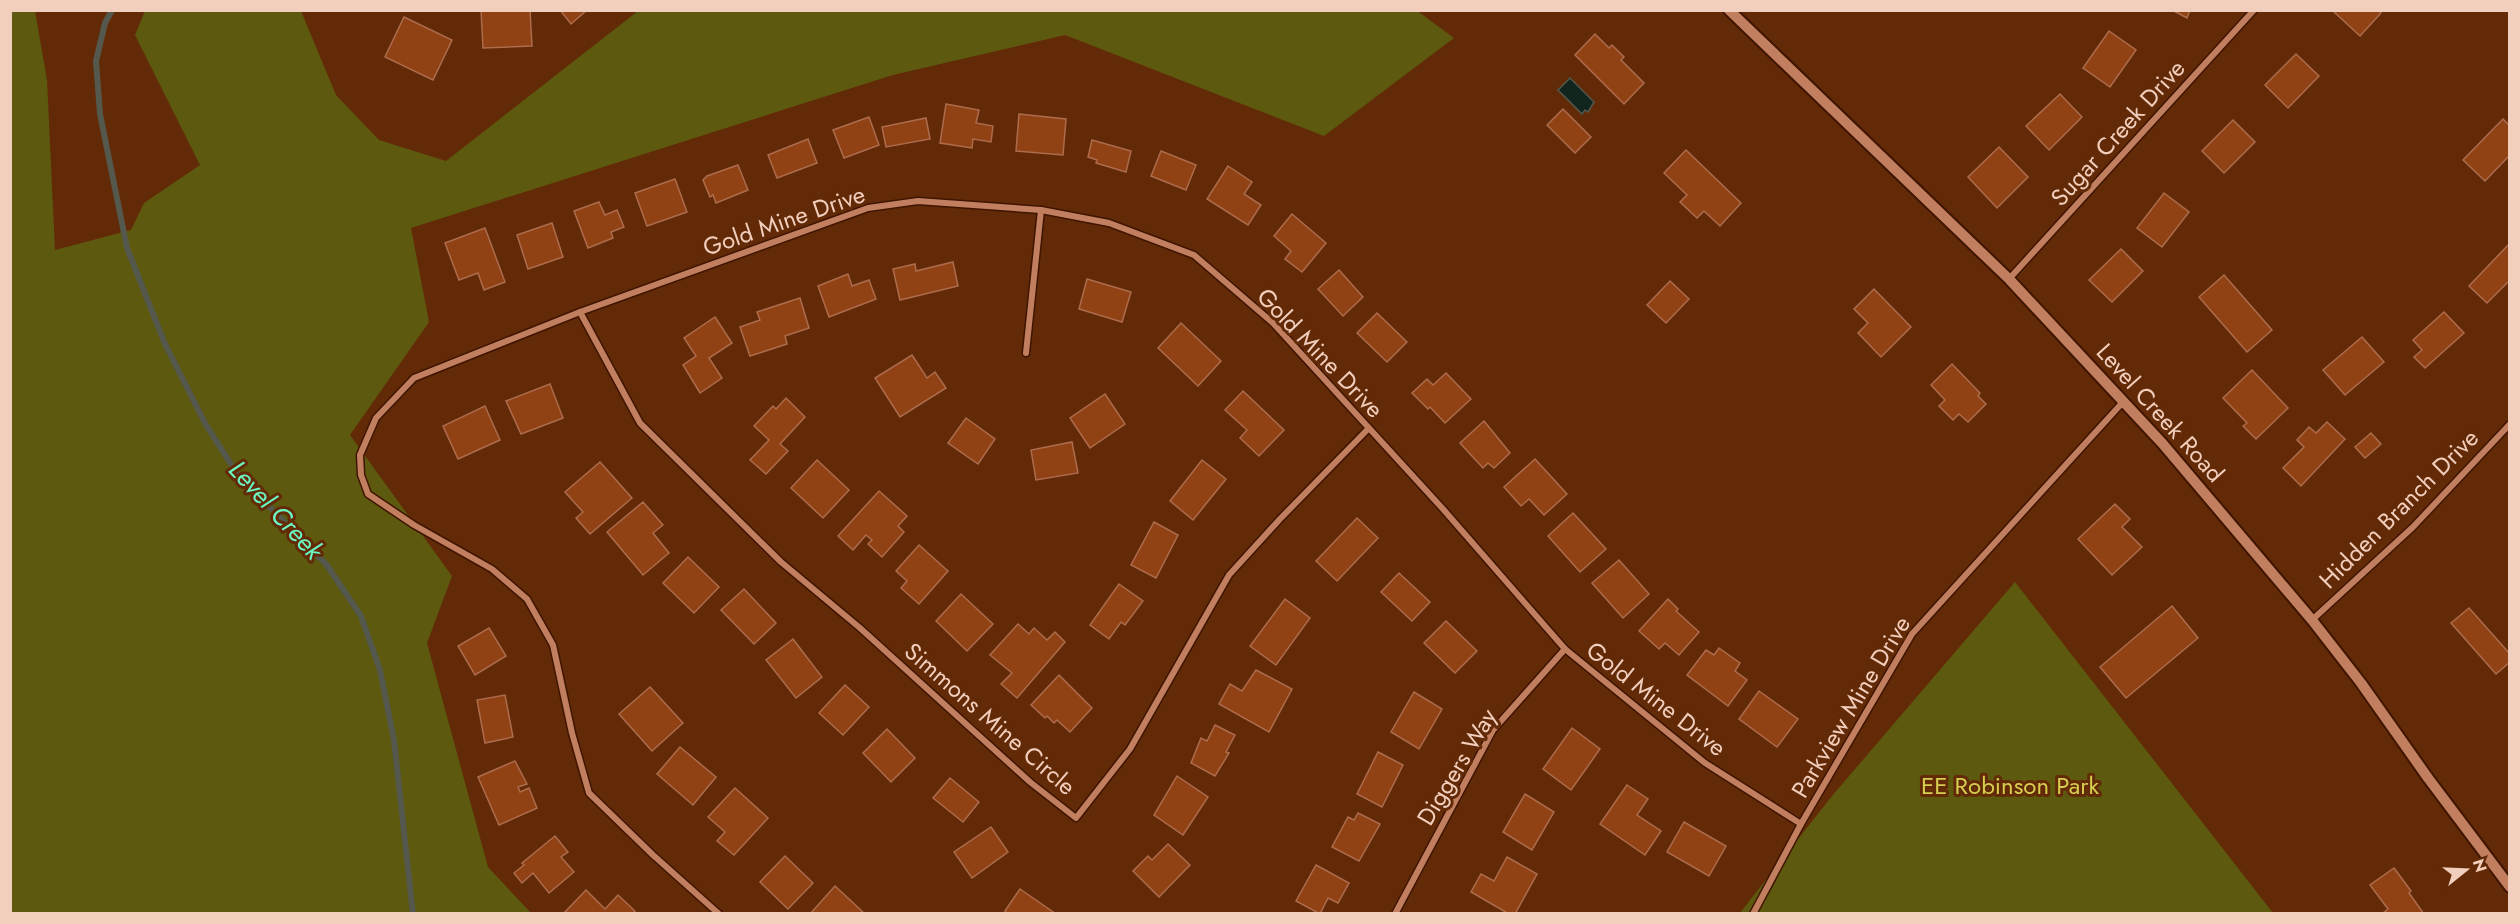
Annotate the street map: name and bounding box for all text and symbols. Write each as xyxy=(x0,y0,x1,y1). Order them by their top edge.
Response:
street label: Sugar Creek Drive xyxy=(2042,52,2193,214)
street label: Gold Mine Drive xyxy=(698,176,870,265)
street label: Gold Mine Drive xyxy=(1249,280,1392,426)
street label: Level Creek Road xyxy=(2088,335,2232,490)
street label: Hidden Branch Drive xyxy=(2311,421,2486,596)
water label: Level Creek xyxy=(220,452,333,570)
street label: Parkview Mine Drive xyxy=(1782,609,1919,804)
street label: Gold Mine Drive xyxy=(1579,633,1734,765)
street label: Simmons Mine Circle xyxy=(897,634,1084,803)
street label: Diggers Way xyxy=(1408,701,1505,832)
park label: EE Robinson Park xyxy=(1921,768,2099,803)
north arrow xyxy=(2436,840,2496,900)
text: N xyxy=(2467,856,2493,875)

